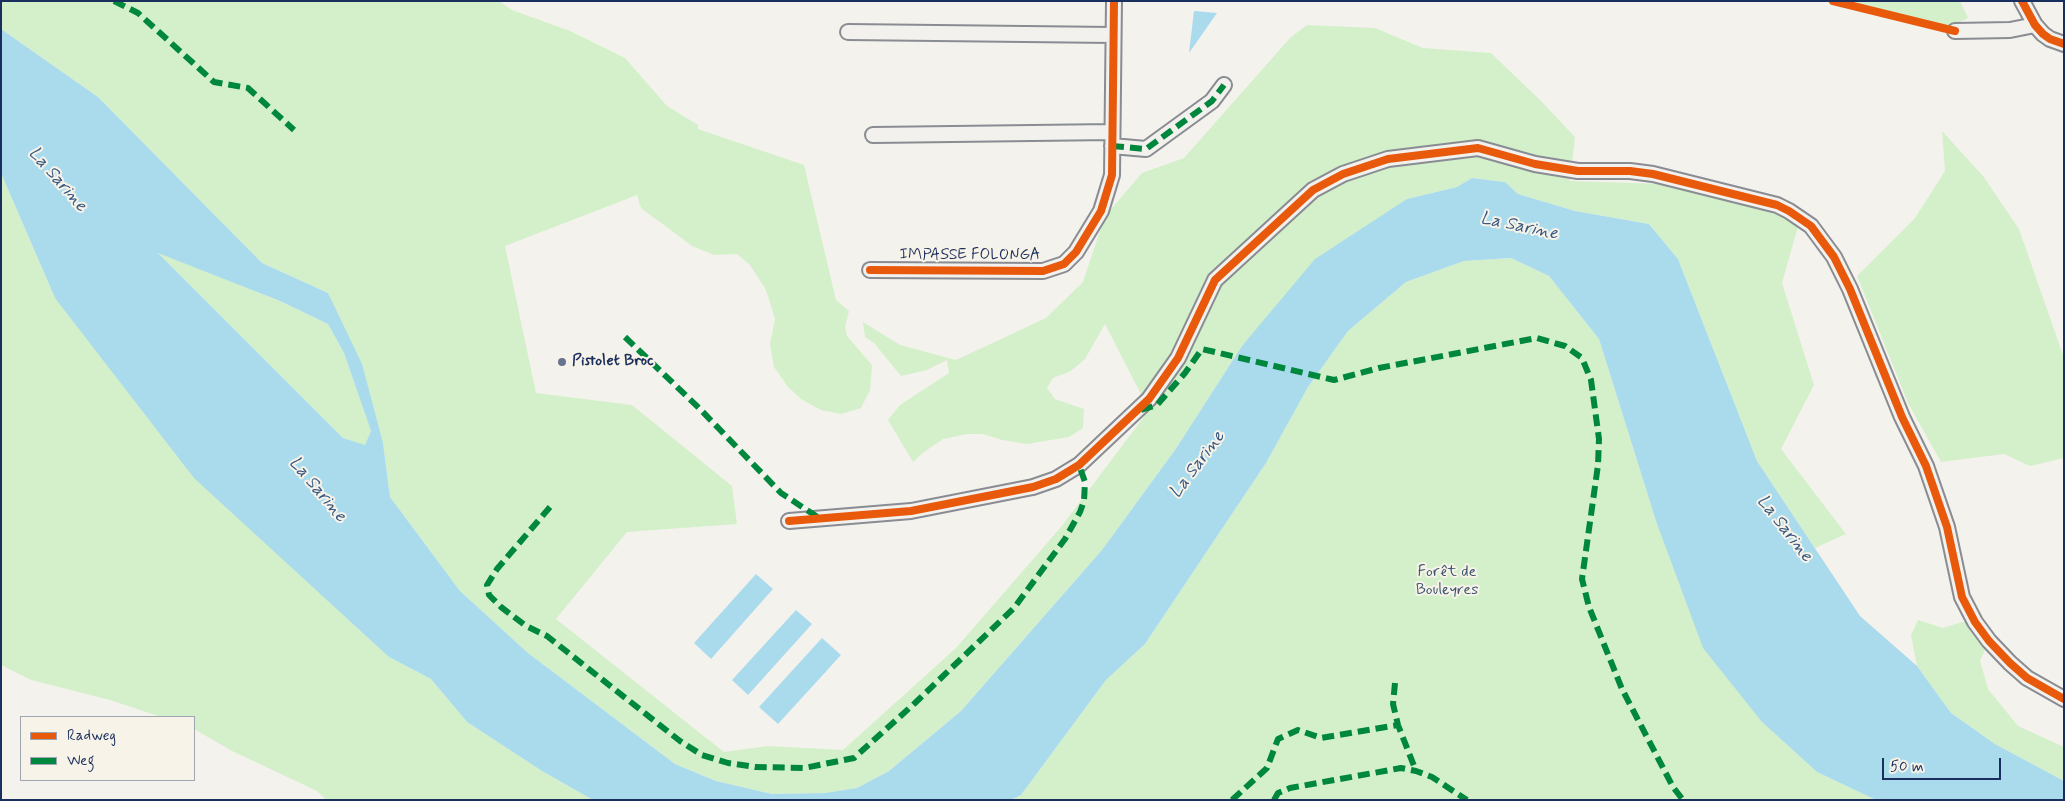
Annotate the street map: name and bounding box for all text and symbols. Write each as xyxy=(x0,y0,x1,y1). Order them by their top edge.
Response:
water label: La Sarine xyxy=(23,143,91,217)
water label: La Sarine xyxy=(1478,208,1560,246)
street label: IMPASSE FOLONGA xyxy=(900,246,1040,266)
place label: Pistolet Broc xyxy=(572,352,653,372)
marker: Pistolet Broc xyxy=(556,356,568,368)
water label: La Sarine xyxy=(1166,427,1230,503)
water label: La Sarine xyxy=(283,453,351,527)
water label: La Sarine xyxy=(1751,491,1817,567)
park label: Forêt de Bouleyres xyxy=(1416,563,1478,601)
legend xyxy=(20,716,195,781)
text: Radweg xyxy=(67,726,116,746)
scale bar xyxy=(1885,748,2004,780)
text: Weg xyxy=(67,751,94,771)
text: 50 m xyxy=(1890,757,1924,777)

